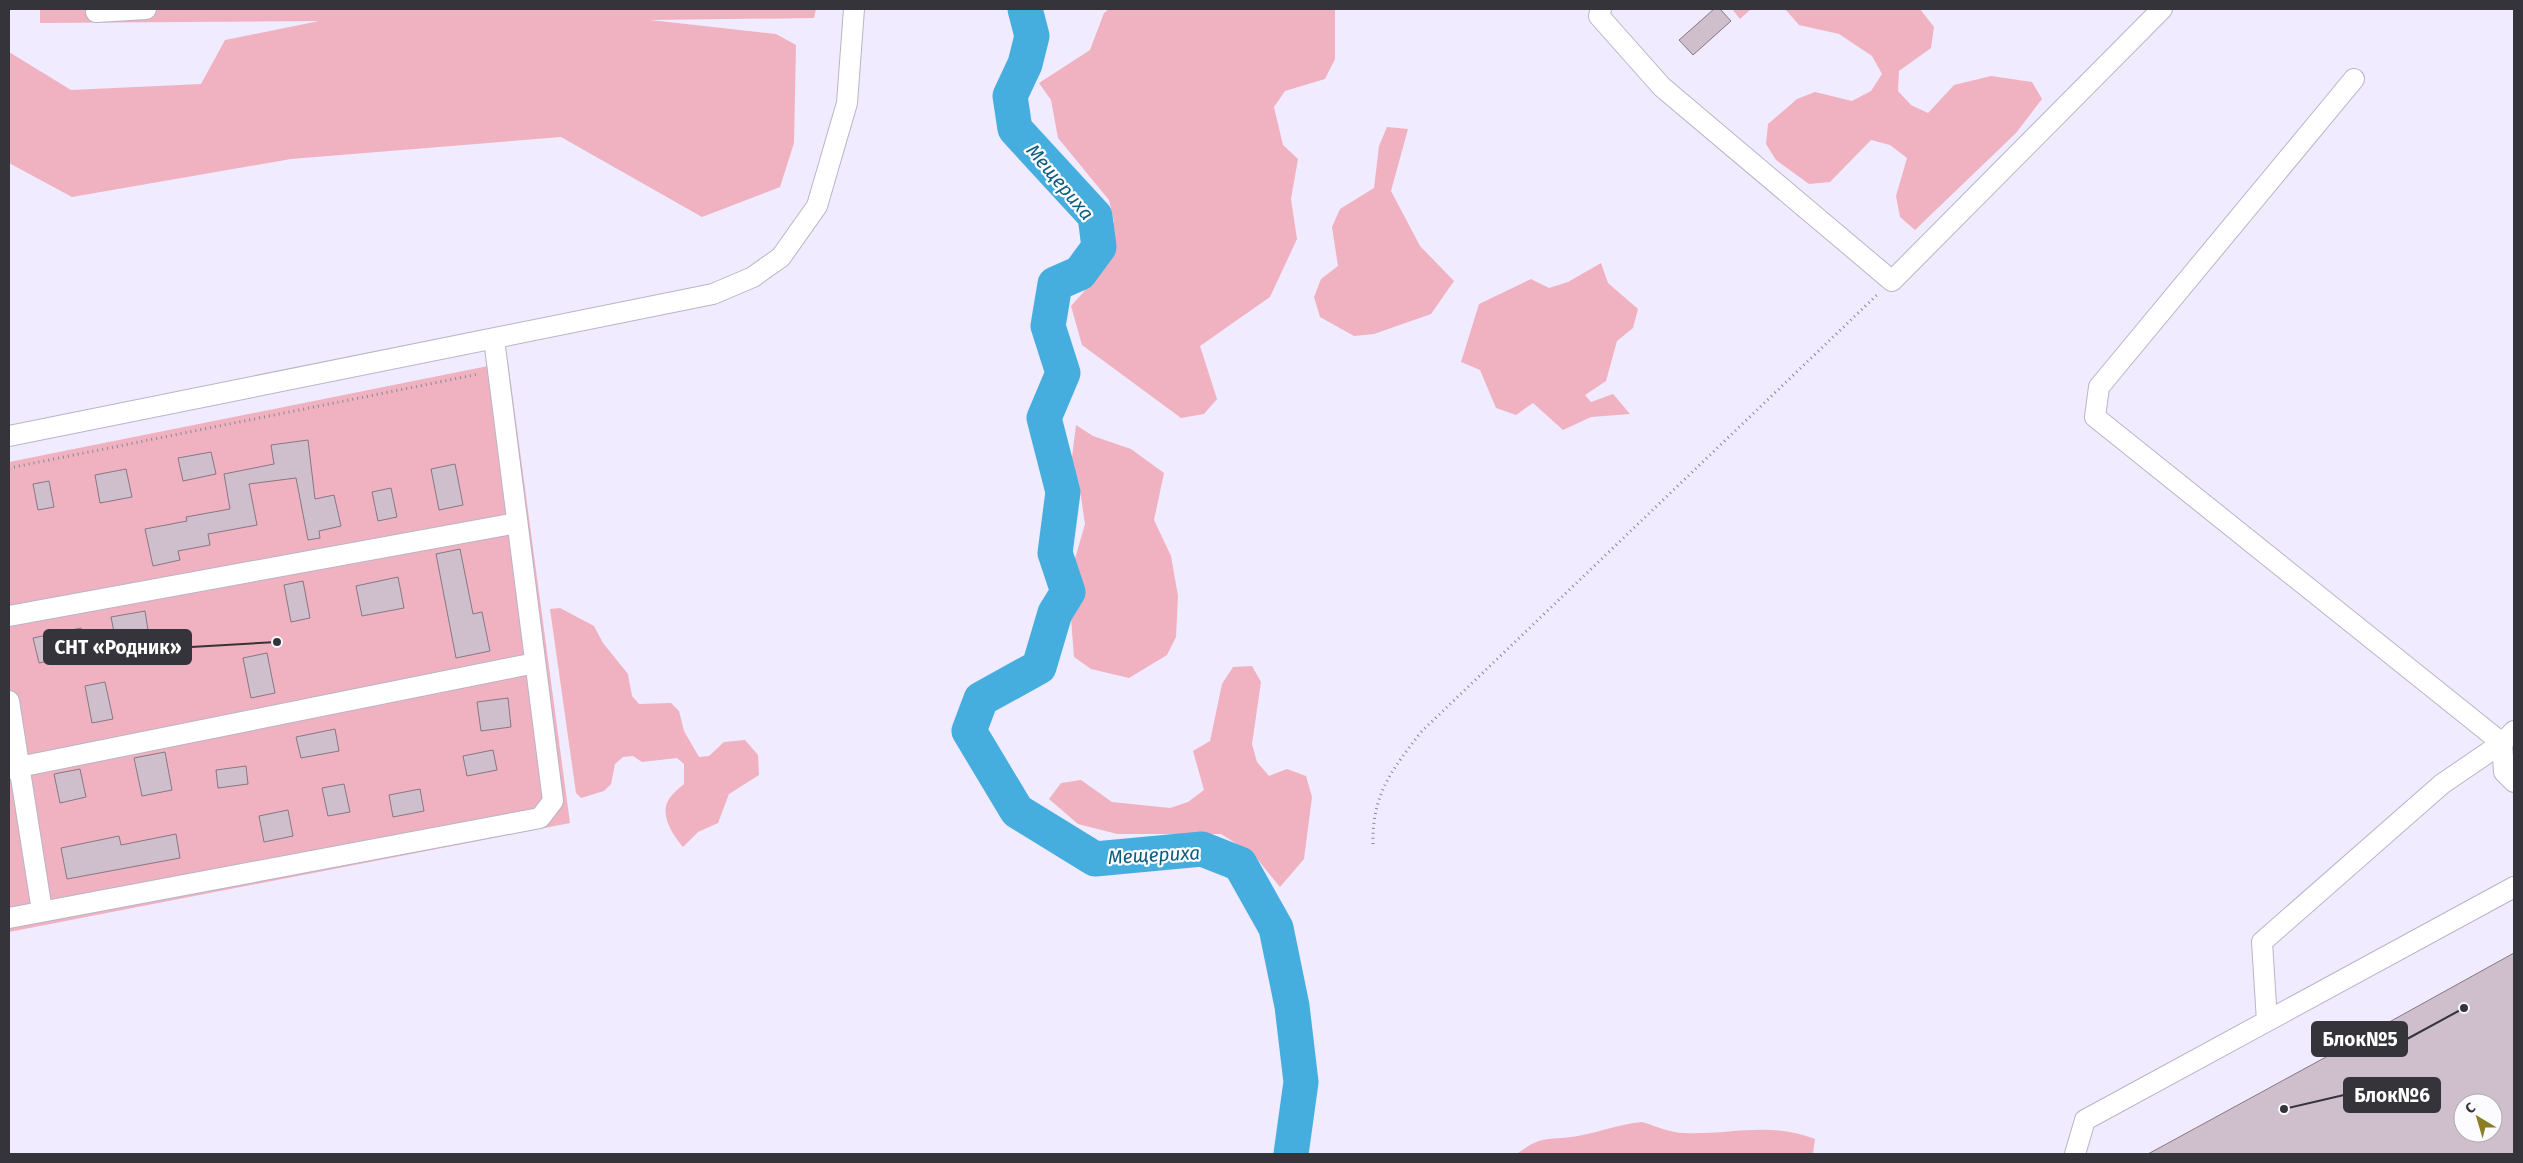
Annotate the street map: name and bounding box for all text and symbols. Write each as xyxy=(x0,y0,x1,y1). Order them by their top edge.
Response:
water label: Мещериха xyxy=(1022,139,1098,225)
callout: СНТ «Родник» xyxy=(44,630,191,664)
text: СНТ «Родник» xyxy=(54,636,182,659)
water label: Мещериха xyxy=(1107,841,1201,869)
callout: Блок№5 xyxy=(2312,1022,2407,1056)
text: Блок№5 xyxy=(2322,1028,2398,1051)
callout: Блок№6 xyxy=(2344,1078,2440,1112)
text: Блок№6 xyxy=(2354,1084,2430,1107)
north arrow xyxy=(2453,1093,2503,1143)
text: С xyxy=(2462,1099,2479,1117)

